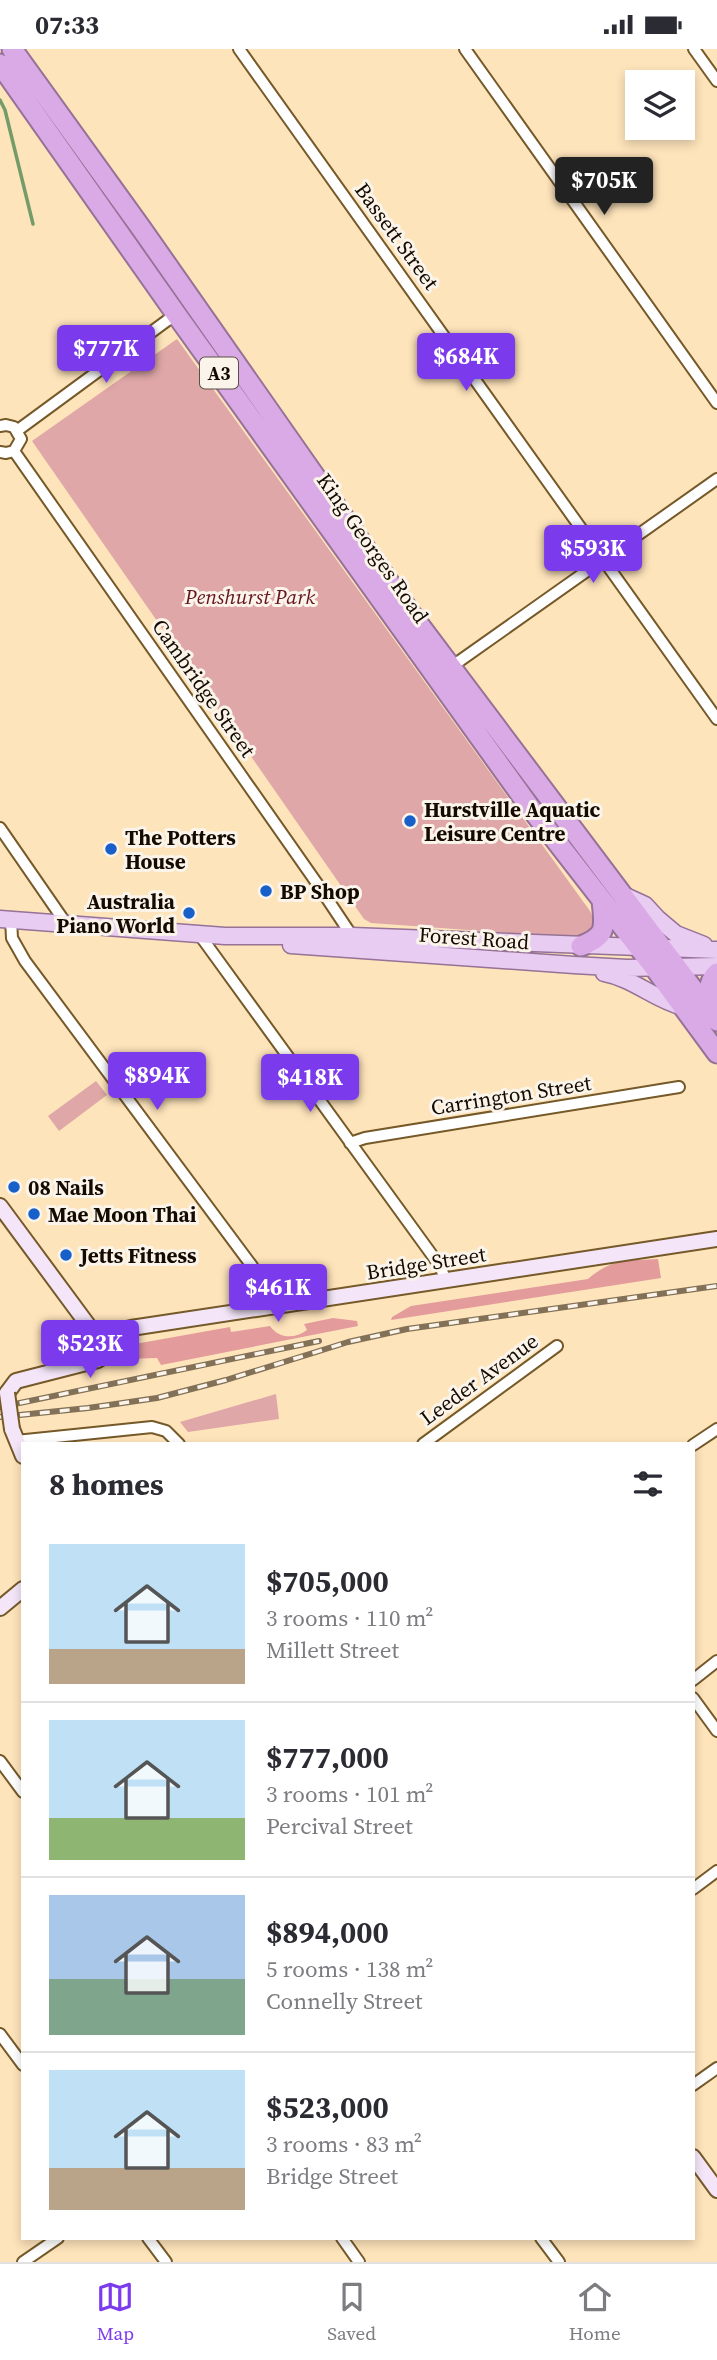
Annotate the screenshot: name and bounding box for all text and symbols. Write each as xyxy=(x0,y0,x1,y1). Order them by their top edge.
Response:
text: 07:33 xyxy=(35,7,99,43)
map controls xyxy=(625,70,695,140)
button: layers xyxy=(625,70,695,140)
pin: $705K xyxy=(555,157,653,217)
text: $705K xyxy=(571,164,637,196)
street label: Bassett Street xyxy=(348,177,446,296)
pin: $777K xyxy=(57,325,155,385)
text: $777K xyxy=(73,332,139,364)
pin: $684K xyxy=(417,333,515,393)
text: $684K xyxy=(433,340,499,372)
road number: A3 xyxy=(200,357,238,389)
street label: King Georges Road xyxy=(310,467,436,629)
pin: $593K xyxy=(544,525,642,585)
text: $593K xyxy=(560,532,626,564)
park label: Penshurst Park xyxy=(184,582,315,611)
street label: Cambridge Street xyxy=(146,613,263,763)
place label: Hurstville Aquatic Leisure Centre xyxy=(424,795,601,848)
marker: Hurstville Aquatic Leisure Centre xyxy=(402,813,418,829)
place label: The Potters House xyxy=(125,823,236,876)
marker: The Potters House xyxy=(103,841,119,857)
place label: BP Shop xyxy=(280,877,360,906)
marker: BP Shop xyxy=(258,883,274,899)
place label: Australia Piano World xyxy=(56,887,176,940)
marker: Australia Piano World xyxy=(181,905,197,921)
street label: Forest Road xyxy=(418,920,530,956)
pin: $894K xyxy=(108,1053,206,1112)
pin: $418K xyxy=(261,1055,359,1114)
text: $894K xyxy=(124,1059,190,1091)
text: $418K xyxy=(277,1061,343,1093)
street label: Carrington Street xyxy=(429,1068,593,1122)
place label: 08 Nails xyxy=(28,1173,104,1202)
marker: 08 Nails xyxy=(6,1179,22,1195)
place label: Mae Moon Thai xyxy=(48,1200,197,1229)
marker: Mae Moon Thai xyxy=(26,1206,42,1222)
street label: Bridge Street xyxy=(364,1239,488,1287)
place label: Jetts Fitness xyxy=(78,1241,197,1270)
marker: Jetts Fitness xyxy=(58,1247,74,1263)
pin: $461K xyxy=(229,1265,327,1324)
text: $461K xyxy=(245,1271,311,1303)
pin: $523K xyxy=(41,1321,139,1380)
street label: Leeder Avenue xyxy=(414,1326,544,1432)
text: $523K xyxy=(57,1327,123,1359)
text: 8 homes xyxy=(49,1464,164,1505)
icon: filters xyxy=(629,1465,667,1503)
text: $705,000 xyxy=(266,1561,389,1602)
icon: home xyxy=(105,1572,189,1656)
text: 3 rooms · 110 m² xyxy=(266,1602,433,1634)
text: Millett Street xyxy=(266,1634,399,1666)
text: $777,000 xyxy=(266,1737,389,1778)
icon: home xyxy=(105,1748,189,1832)
text: 3 rooms · 101 m² xyxy=(266,1778,433,1810)
text: Percival Street xyxy=(266,1810,413,1842)
text: $894,000 xyxy=(266,1912,389,1953)
icon: home xyxy=(105,1923,189,2007)
text: 5 rooms · 138 m² xyxy=(266,1953,433,1985)
text: Connelly Street xyxy=(266,1985,423,2017)
text: $523,000 xyxy=(266,2087,389,2128)
icon: home xyxy=(105,2098,189,2182)
text: 3 rooms · 83 m² xyxy=(266,2128,422,2160)
text: Bridge Street xyxy=(266,2160,398,2192)
tab: Map xyxy=(96,2278,134,2346)
tab: Saved xyxy=(327,2278,376,2346)
tab: Home xyxy=(569,2278,621,2346)

